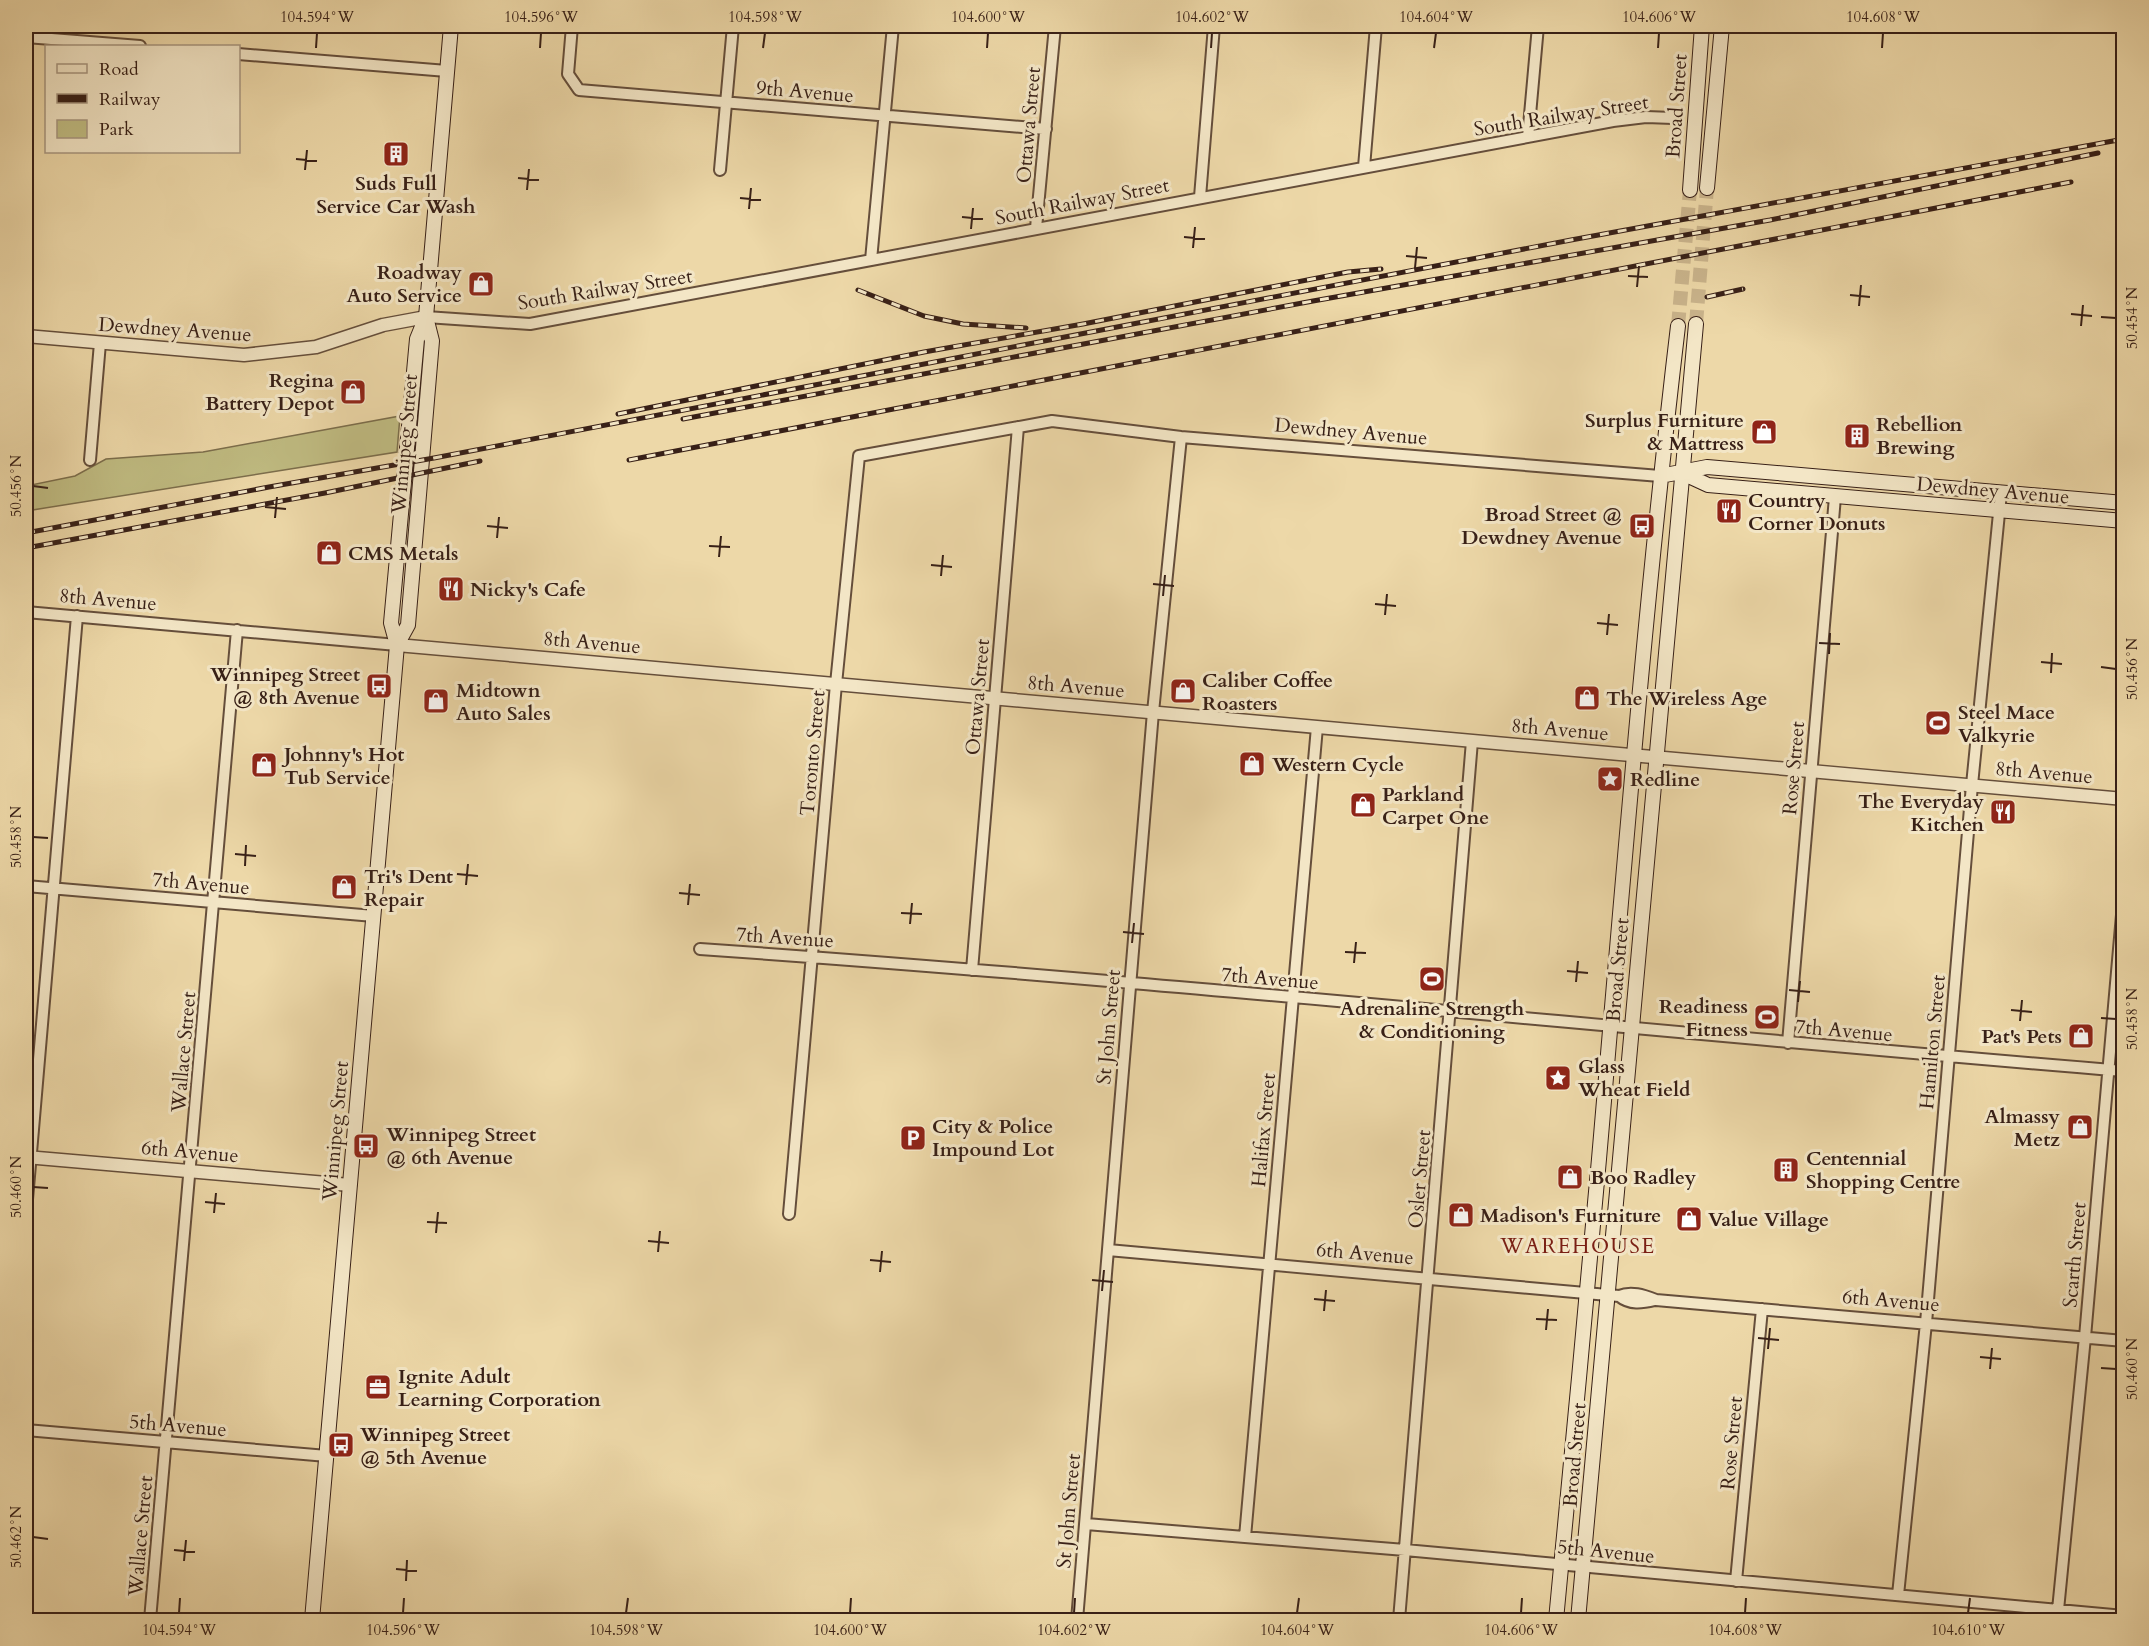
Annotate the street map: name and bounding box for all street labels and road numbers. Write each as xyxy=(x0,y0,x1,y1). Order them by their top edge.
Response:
street label: Broad Street xyxy=(1659,52,1694,159)
street label: Ottawa Street xyxy=(1010,65,1047,184)
street label: 9th Avenue xyxy=(755,74,855,109)
street label: South Railway Street xyxy=(1472,88,1651,143)
street label: South Railway Street xyxy=(993,171,1172,232)
street label: South Railway Street xyxy=(516,262,695,317)
street label: Dewdney Avenue xyxy=(98,311,252,348)
street label: Winnipeg Street xyxy=(385,372,424,516)
street label: Dewdney Avenue xyxy=(1273,411,1428,452)
street label: Dewdney Avenue xyxy=(1915,470,2070,511)
street label: 8th Avenue xyxy=(58,582,158,617)
street label: 8th Avenue xyxy=(542,625,642,660)
street label: Ottawa Street xyxy=(959,637,996,756)
street label: 8th Avenue xyxy=(1026,669,1126,704)
street label: Toronto Street xyxy=(794,689,831,817)
street label: 8th Avenue xyxy=(1510,712,1610,747)
street label: Rose Street xyxy=(1776,719,1811,816)
street label: 8th Avenue xyxy=(1994,755,2094,790)
street label: 7th Avenue xyxy=(151,866,251,901)
street label: Broad Street xyxy=(1599,916,1636,1023)
street label: 7th Avenue xyxy=(735,921,835,954)
street label: 7th Avenue xyxy=(1220,961,1320,996)
street label: St John Street xyxy=(1090,968,1127,1086)
street label: Hamilton Street xyxy=(1913,973,1952,1110)
street label: Wallace Street xyxy=(165,990,202,1115)
street label: 7th Avenue xyxy=(1794,1013,1894,1048)
street label: Winnipeg Street xyxy=(316,1059,355,1203)
street label: Halifax Street xyxy=(1245,1071,1282,1188)
street label: Osler Street xyxy=(1402,1128,1437,1230)
street label: 6th Avenue xyxy=(140,1134,240,1169)
street label: Scarth Street xyxy=(2056,1200,2093,1309)
street label: 6th Avenue xyxy=(1315,1236,1415,1271)
street label: 6th Avenue xyxy=(1841,1283,1941,1318)
street label: Rose Street xyxy=(1714,1394,1749,1491)
street label: Broad Street xyxy=(1556,1401,1593,1508)
street label: 5th Avenue xyxy=(128,1408,228,1443)
street label: St John Street xyxy=(1050,1452,1087,1570)
street label: Wallace Street xyxy=(122,1474,159,1599)
street label: 5th Avenue xyxy=(1556,1533,1656,1570)

